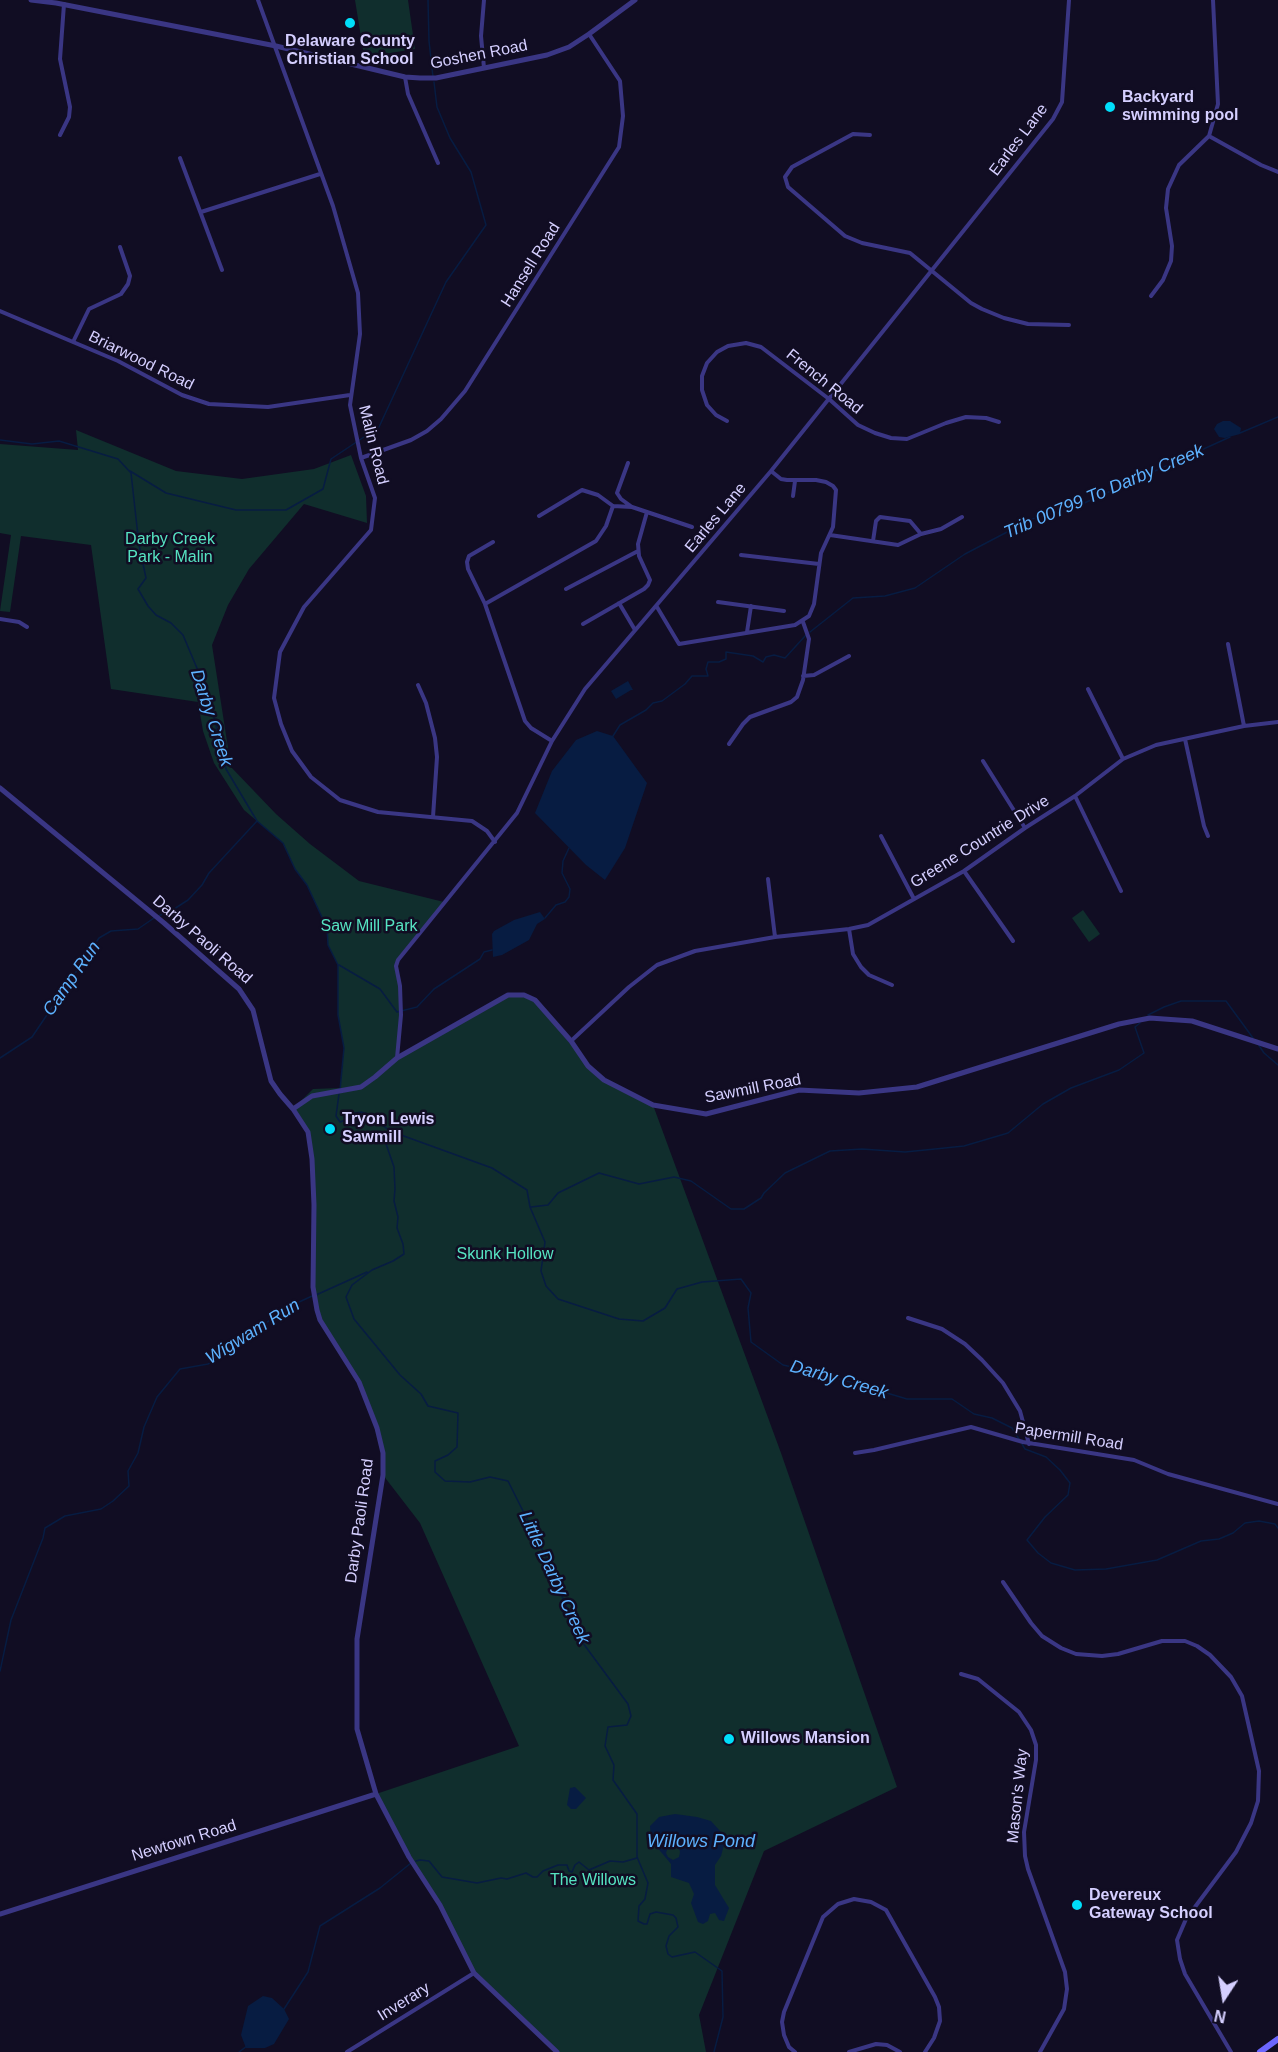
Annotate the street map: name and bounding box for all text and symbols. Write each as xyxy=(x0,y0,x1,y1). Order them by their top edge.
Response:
marker: Delaware County Christian School xyxy=(343,16,357,30)
place label: Delaware County Christian School xyxy=(285,32,415,70)
street label: Goshen Road xyxy=(429,36,529,74)
place label: Backyard swimming pool xyxy=(1122,88,1238,126)
street label: Earles Lane xyxy=(986,100,1052,180)
marker: Backyard swimming pool xyxy=(1103,100,1117,114)
street label: Hansell Road xyxy=(497,219,565,311)
street label: Briarwood Road xyxy=(85,327,197,395)
street label: French Road xyxy=(782,345,866,419)
street label: Malin Road xyxy=(354,403,392,487)
water label: Trib 00799 To Darby Creek xyxy=(1001,440,1207,544)
street label: Earles Lane xyxy=(681,479,751,557)
park label: Darby Creek Park - Malin xyxy=(125,530,215,568)
water label: Darby Creek xyxy=(185,667,237,769)
street label: Greene Countrie Drive xyxy=(907,791,1053,893)
street label: Darby Paoli Road xyxy=(148,892,256,988)
park label: Saw Mill Park xyxy=(321,917,417,937)
water label: Camp Run xyxy=(38,938,106,1020)
street label: Sawmill Road xyxy=(703,1070,803,1108)
place label: Tryon Lewis Sawmill xyxy=(342,1110,434,1148)
marker: Tryon Lewis Sawmill xyxy=(323,1122,337,1136)
park label: Skunk Hollow xyxy=(457,1245,553,1265)
water label: Wigwam Run xyxy=(202,1295,304,1369)
water label: Darby Creek xyxy=(787,1356,891,1404)
street label: Papermill Road xyxy=(1013,1419,1125,1455)
street label: Darby Paoli Road xyxy=(342,1458,378,1584)
water label: Little Darby Creek xyxy=(514,1508,594,1648)
place label: Willows Mansion xyxy=(741,1729,870,1749)
marker: Willows Mansion xyxy=(722,1732,736,1746)
street label: Mason's Way xyxy=(1003,1748,1033,1844)
street label: Newtown Road xyxy=(129,1816,239,1866)
water label: Willows Pond xyxy=(647,1831,755,1853)
park label: The Willows xyxy=(550,1871,636,1891)
place label: Devereux Gateway School xyxy=(1089,1886,1213,1924)
marker: Devereux Gateway School xyxy=(1070,1898,1084,1912)
north arrow xyxy=(1194,1968,1254,2028)
street label: Inverary xyxy=(374,1979,434,2025)
text: N xyxy=(1213,2007,1228,2026)

